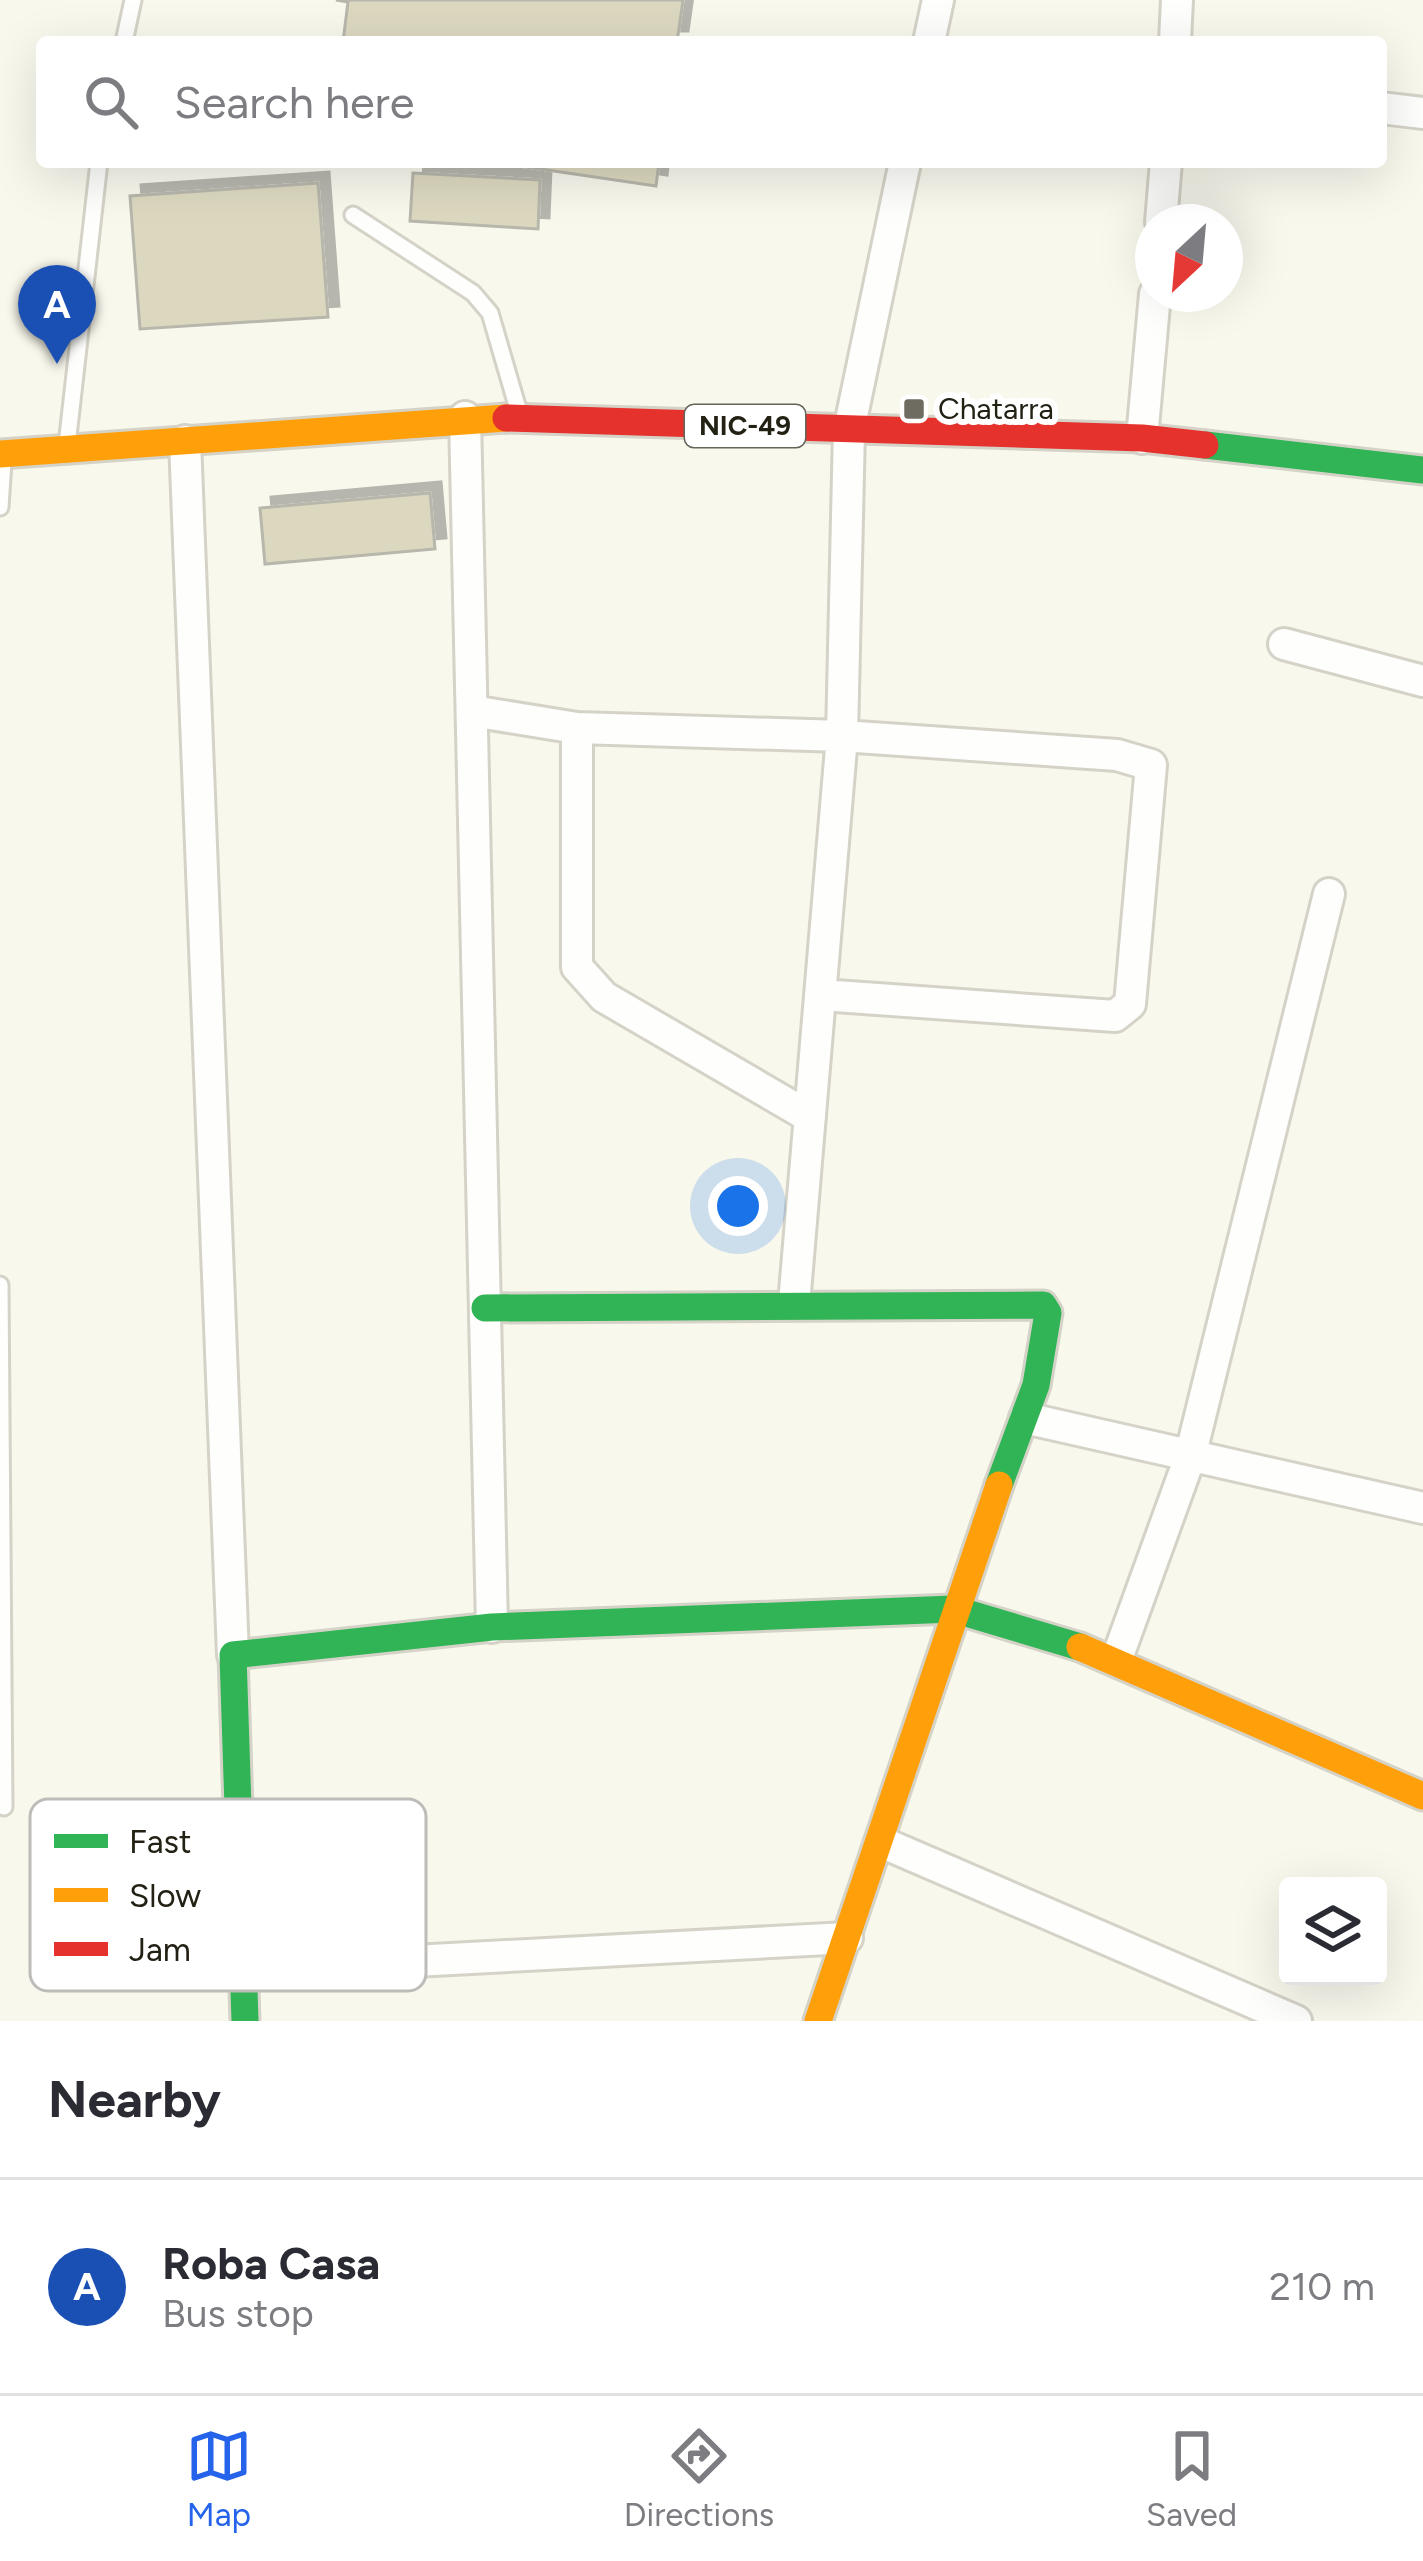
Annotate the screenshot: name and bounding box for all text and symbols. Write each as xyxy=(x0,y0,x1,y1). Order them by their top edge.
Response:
search box xyxy=(36,36,1387,168)
icon: search xyxy=(78,69,144,135)
text: Search here xyxy=(174,75,414,129)
north arrow xyxy=(1135,204,1243,312)
pin: A xyxy=(18,265,96,364)
place label: Chatarra xyxy=(938,390,1054,427)
marker: Chatarra xyxy=(901,396,927,422)
road number: NIC-49 xyxy=(685,405,805,447)
your location xyxy=(708,1176,768,1236)
legend xyxy=(30,1799,426,1991)
text: Fast xyxy=(129,1822,191,1861)
text: Slow xyxy=(129,1876,201,1915)
map controls xyxy=(1279,1877,1387,1985)
button: layers xyxy=(1279,1877,1387,1985)
text: Jam xyxy=(129,1930,191,1969)
text: Nearby xyxy=(48,2069,221,2130)
text: Roba Casa xyxy=(162,2236,380,2290)
text: A xyxy=(73,2263,101,2310)
text: 210 m xyxy=(1269,2263,1375,2310)
text: Bus stop xyxy=(162,2290,314,2337)
tab: Map xyxy=(186,2423,252,2534)
tab: Directions xyxy=(624,2423,774,2534)
tab: Saved xyxy=(1146,2423,1237,2534)

